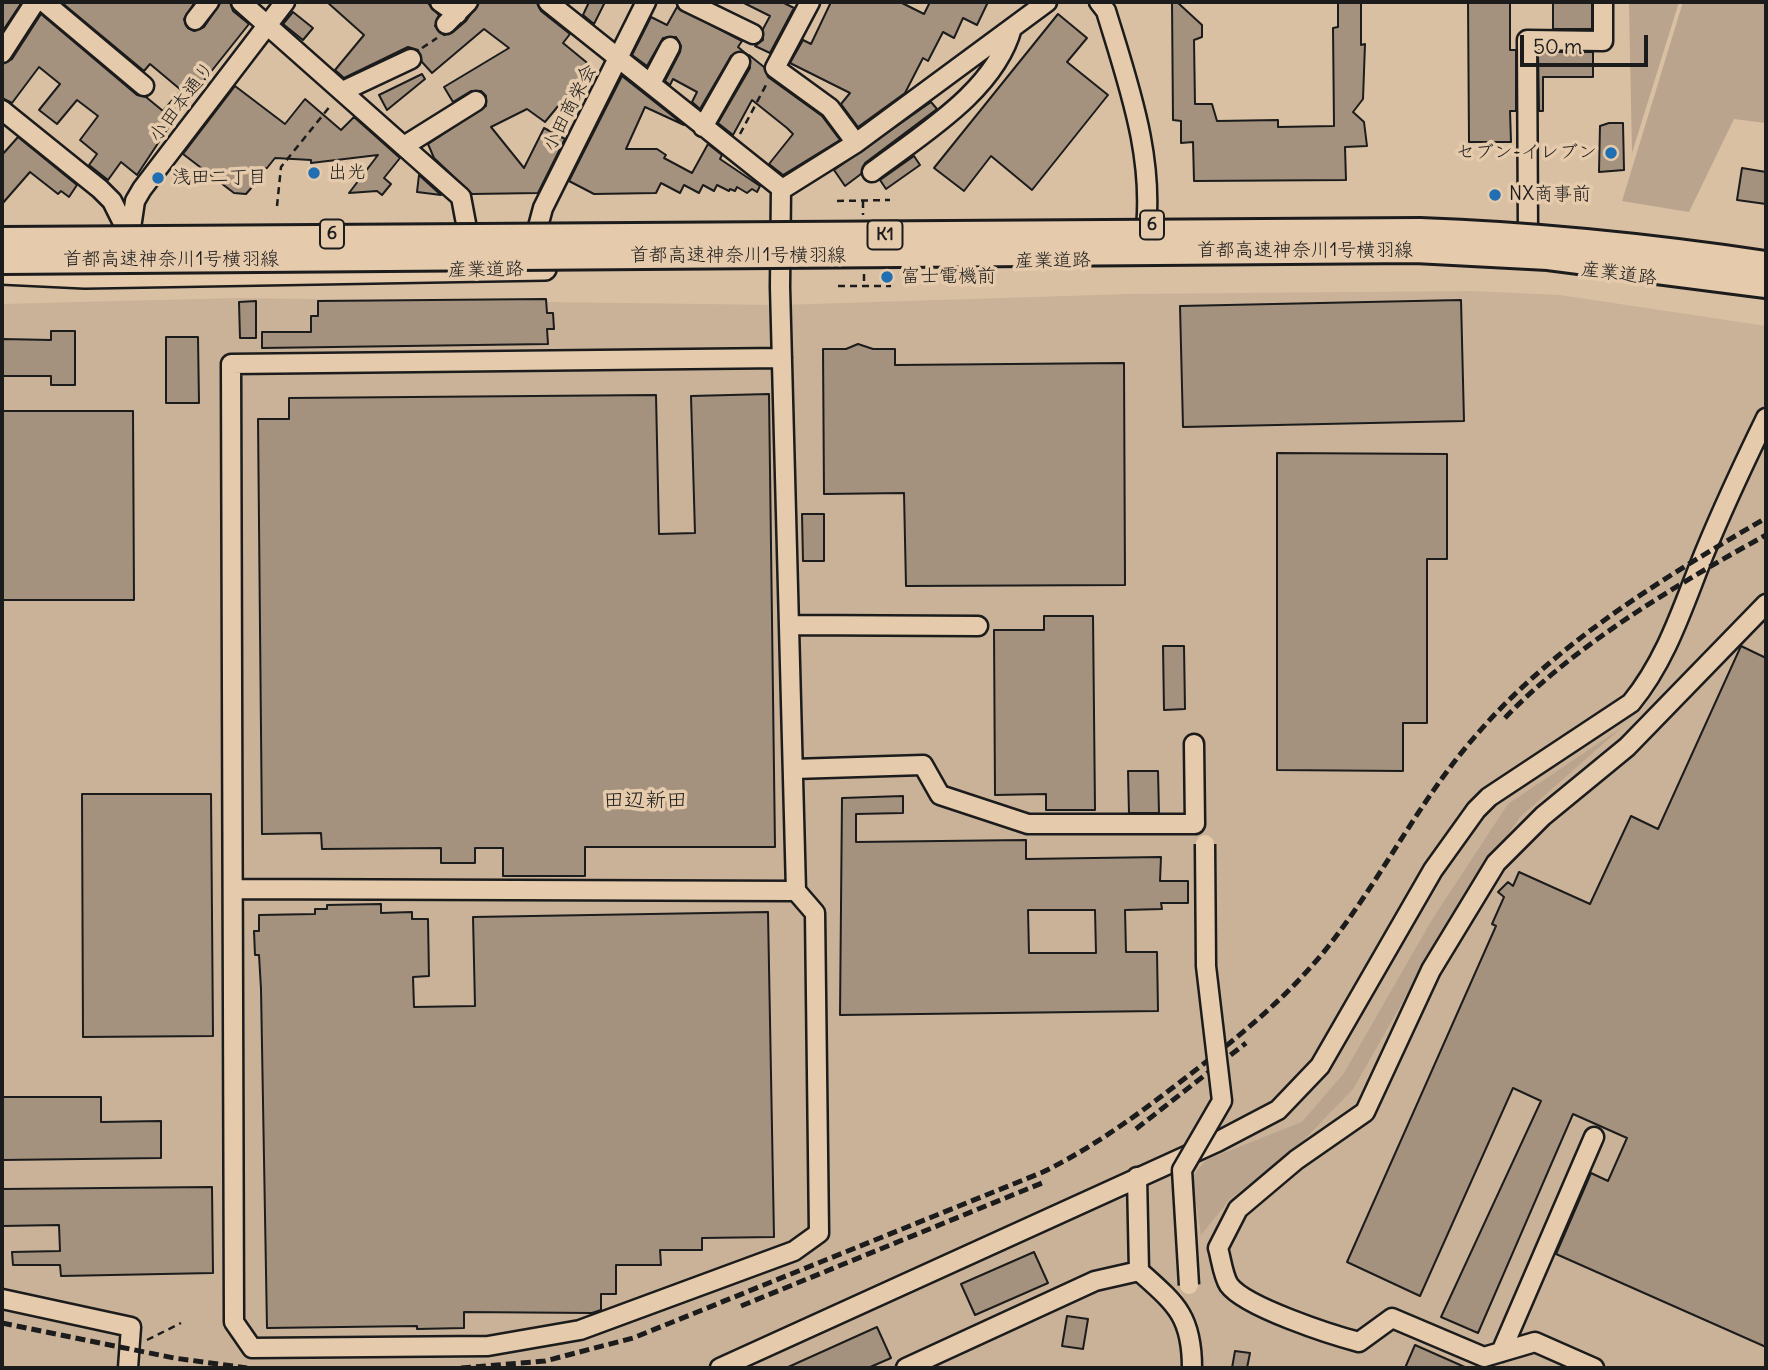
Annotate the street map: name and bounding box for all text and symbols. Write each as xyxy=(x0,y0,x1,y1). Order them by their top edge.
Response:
scale bar xyxy=(1523,21,1651,65)
text: 50 m xyxy=(1533,33,1582,60)
street label: 小田本通り xyxy=(144,57,220,147)
street label: 小田商栄会 xyxy=(538,61,602,155)
place label: セブン-イレブン xyxy=(1456,142,1597,164)
marker: セブン-イレブン xyxy=(1603,145,1619,161)
place label: 出光 xyxy=(328,162,366,184)
marker: 出光 xyxy=(306,165,322,181)
place label: 浅田二丁目 xyxy=(172,167,267,189)
marker: 浅田二丁目 xyxy=(150,170,166,186)
place label: NX商事前 xyxy=(1509,184,1591,206)
marker: NX商事前 xyxy=(1487,187,1503,203)
road number: 6 xyxy=(1140,210,1164,240)
road number: 6 xyxy=(320,220,344,248)
road number: K1 xyxy=(868,220,903,249)
street label: 首都高速神奈川1号横羽線 xyxy=(1197,240,1413,262)
street label: 首都高速神奈川1号横羽線 xyxy=(630,245,846,267)
street label: 首都高速神奈川1号横羽線 xyxy=(63,249,279,271)
street label: 産業道路 xyxy=(1015,249,1091,273)
street label: 産業道路 xyxy=(448,258,524,282)
street label: 産業道路 xyxy=(1580,258,1658,290)
place label: 富士電機前 xyxy=(901,266,996,288)
marker: 富士電機前 xyxy=(879,269,895,285)
district label: 田辺新田 xyxy=(603,788,687,814)

